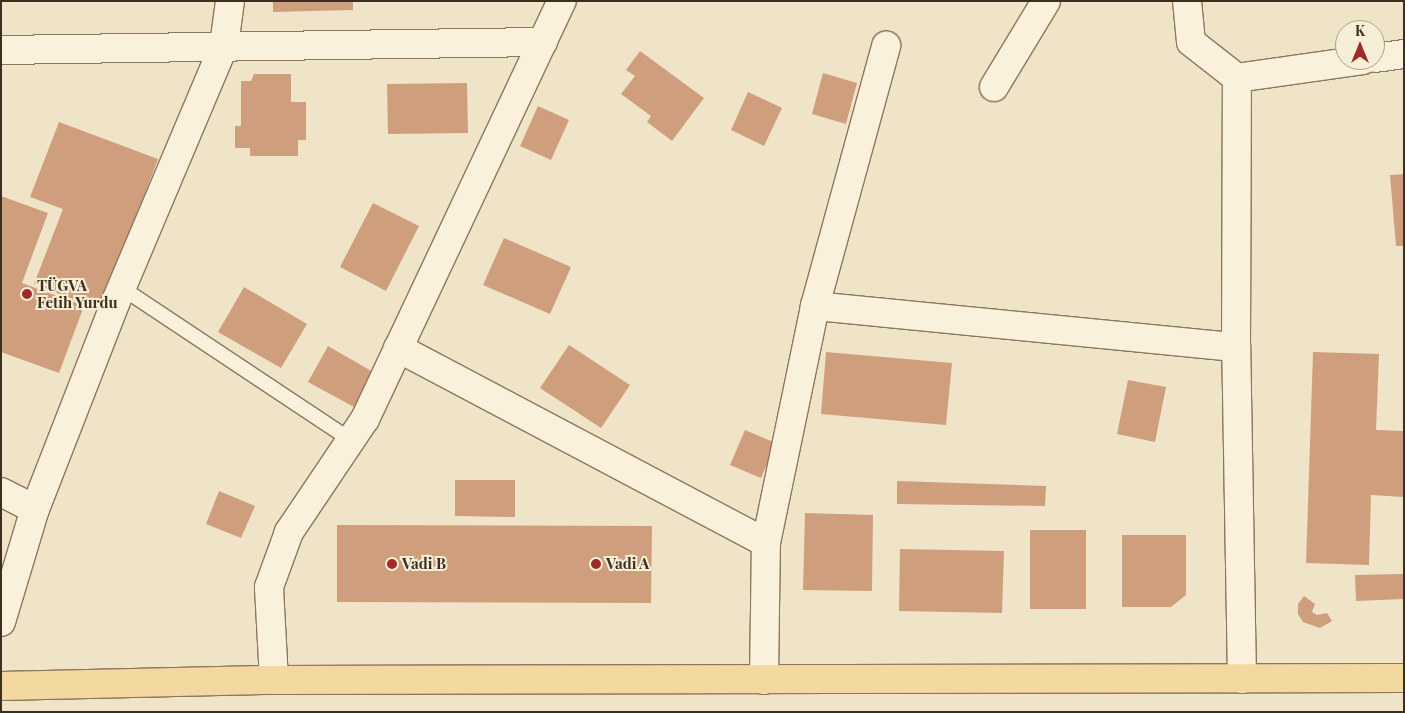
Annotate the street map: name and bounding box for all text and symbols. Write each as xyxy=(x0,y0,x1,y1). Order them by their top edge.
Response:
north arrow xyxy=(1335,20,1385,70)
text: K xyxy=(1355,21,1365,40)
place label: TÜGVA Fetih Yurdu xyxy=(37,276,118,311)
marker: TÜGVA Fetih Yurdu xyxy=(21,288,33,300)
place label: Vadi B xyxy=(402,555,446,573)
place label: Vadi A xyxy=(606,555,650,573)
marker: Vadi B xyxy=(386,558,398,570)
marker: Vadi A xyxy=(590,558,602,570)

